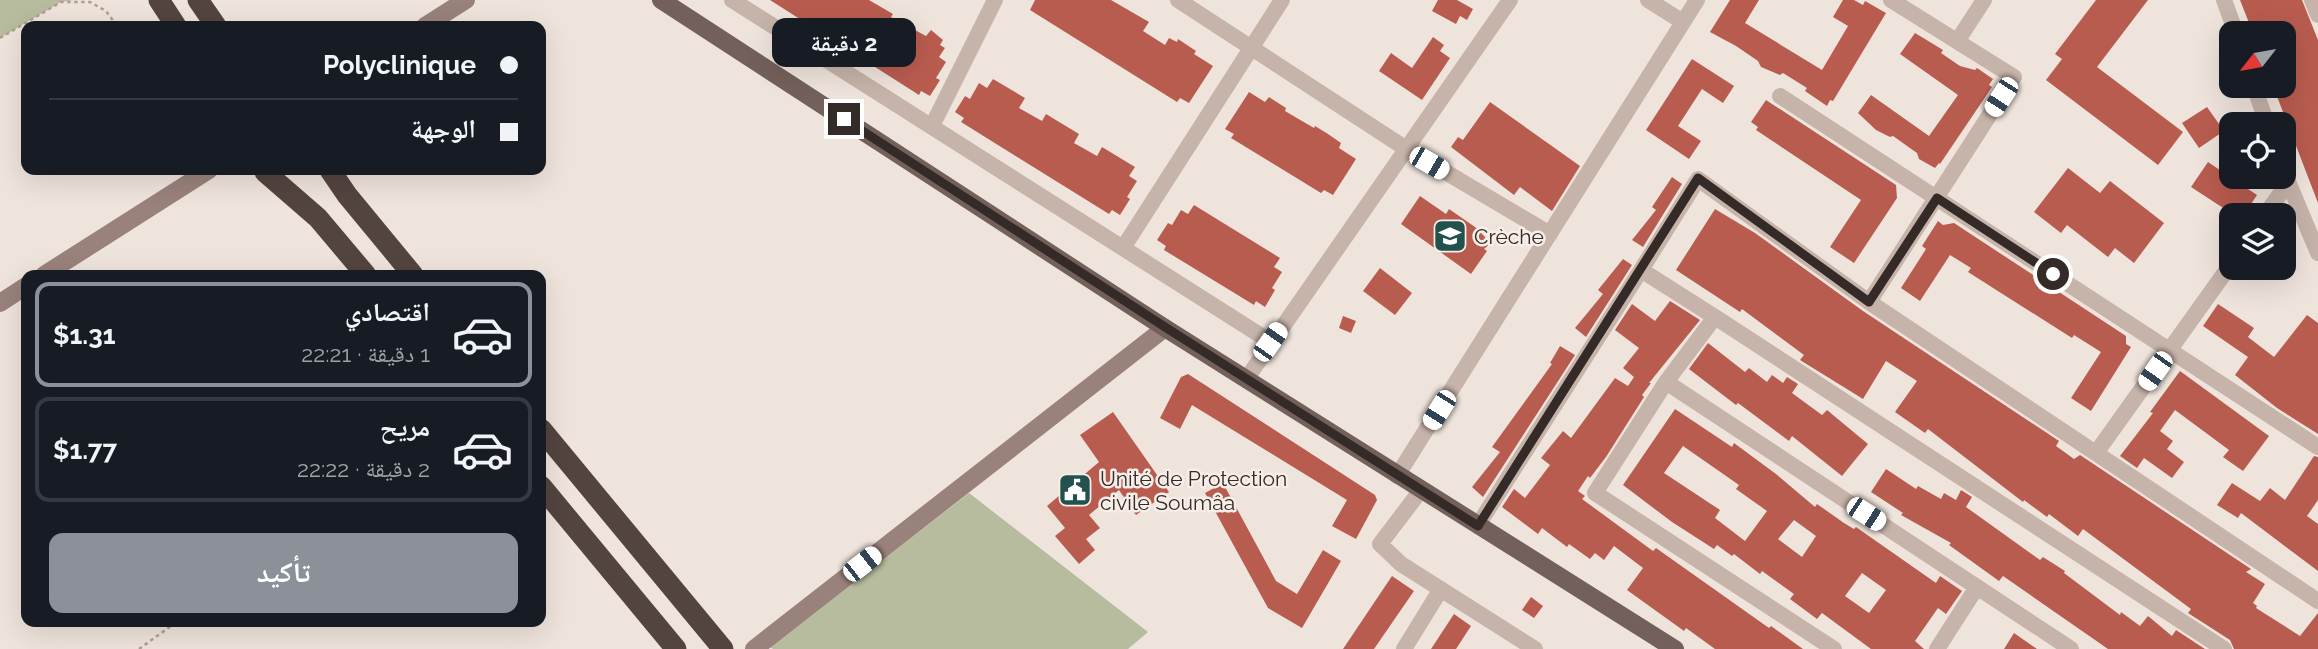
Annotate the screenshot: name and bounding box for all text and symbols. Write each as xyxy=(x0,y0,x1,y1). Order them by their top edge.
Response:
callout: 2 دقيقة xyxy=(772,18,916,66)
north arrow xyxy=(2219,21,2296,98)
map controls xyxy=(2219,21,2296,280)
text: 2 دقيقة xyxy=(811,29,877,56)
text: Polyclinique xyxy=(323,50,476,80)
car xyxy=(1981,74,2022,120)
route end xyxy=(828,103,860,135)
button: locate xyxy=(2219,112,2296,189)
text: الوجهة xyxy=(411,114,476,144)
car xyxy=(1406,143,1453,183)
button: layers xyxy=(2219,203,2296,280)
school or university icon: Crèche xyxy=(1431,217,1469,255)
place label: Crèche xyxy=(1474,224,1544,249)
route start xyxy=(2037,258,2069,290)
text: اقتصادي xyxy=(345,297,430,327)
icon: car xyxy=(451,303,514,366)
car xyxy=(1250,319,1291,365)
text: $1.31 xyxy=(53,320,116,350)
text: 1 دقيقة · 22:21 xyxy=(301,340,430,367)
car xyxy=(2135,348,2176,394)
car xyxy=(1419,387,1460,433)
text: مريح xyxy=(380,412,430,442)
icon: car xyxy=(451,418,514,481)
text: $1.77 xyxy=(53,435,117,465)
text: 2 دقيقة · 22:22 xyxy=(297,455,430,482)
place label: Unité de Protection civile Soumâa xyxy=(1100,466,1287,515)
public building icon: Unité de Protection civile Soumâa xyxy=(1056,471,1094,509)
car xyxy=(1843,494,1890,534)
button: تأكيد xyxy=(49,533,518,613)
car xyxy=(839,543,886,585)

